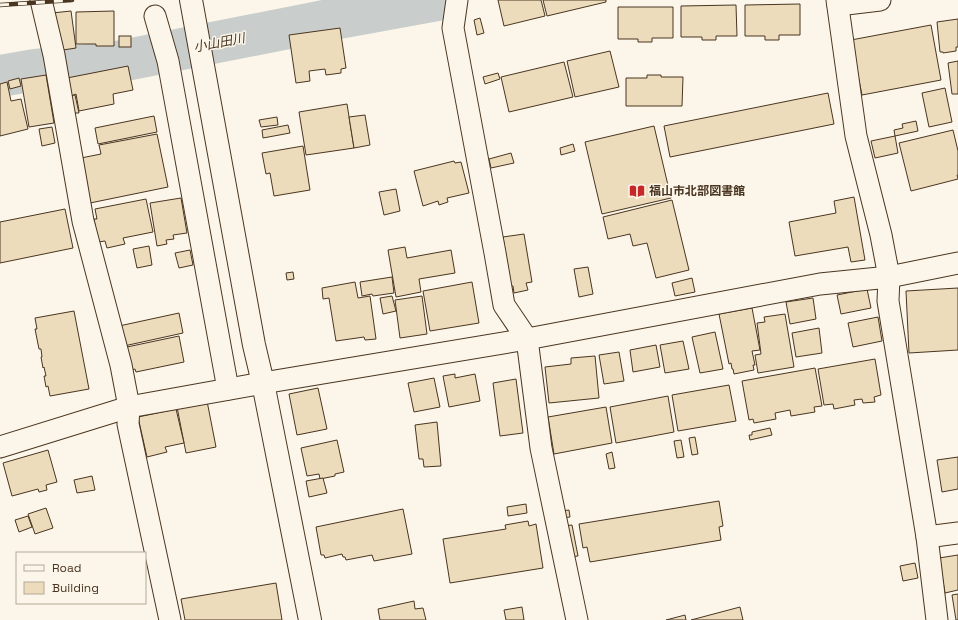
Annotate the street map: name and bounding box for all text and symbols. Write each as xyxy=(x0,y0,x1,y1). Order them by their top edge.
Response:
water label: 小山田川 xyxy=(192,29,248,56)
library icon: 福山市北部図書館 xyxy=(628,182,646,200)
place label: 福山市北部図書館 xyxy=(649,183,745,199)
legend xyxy=(16,552,146,604)
text: Road xyxy=(52,560,81,576)
text: Building xyxy=(52,580,99,596)

